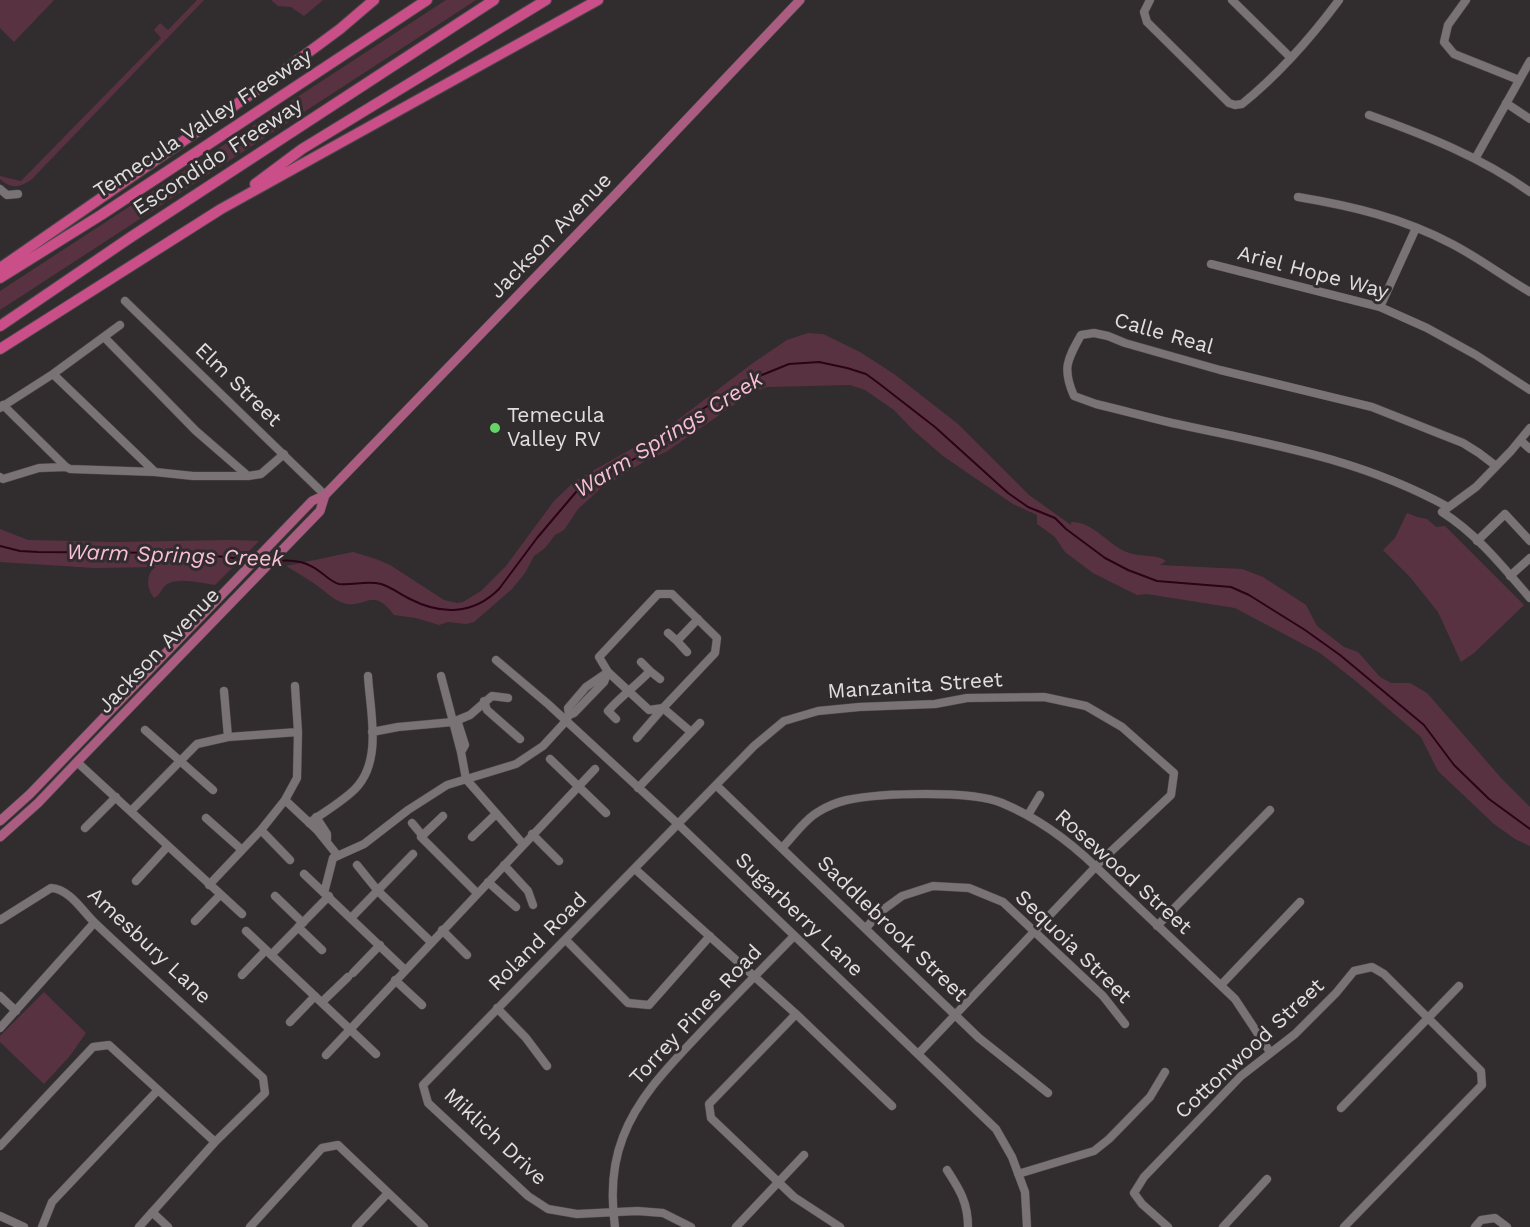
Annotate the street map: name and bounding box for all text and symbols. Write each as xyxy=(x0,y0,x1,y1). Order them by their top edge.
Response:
street label: Temecula Valley Freeway xyxy=(89,44,317,204)
street label: Escondido Freeway xyxy=(128,93,308,221)
street label: Jackson Avenue xyxy=(485,168,617,304)
street label: Ariel Hope Way xyxy=(1235,241,1391,305)
street label: Calle Real xyxy=(1111,308,1217,360)
street label: Elm Street xyxy=(190,338,286,432)
water label: Warm Springs Creek xyxy=(570,366,768,504)
place label: Temecula Valley RV xyxy=(507,403,605,453)
marker: Temecula Valley RV xyxy=(488,421,502,435)
water label: Warm Springs Creek xyxy=(66,539,284,573)
street label: Jackson Avenue xyxy=(93,583,225,719)
street label: Manzanita Street xyxy=(827,667,1003,705)
street label: Rosewood Street xyxy=(1050,804,1196,940)
street label: Sugarberry Lane xyxy=(730,848,868,982)
street label: Saddlebrook Street xyxy=(812,851,972,1007)
street label: Amesbury Lane xyxy=(82,882,216,1010)
street label: Sequoia Street xyxy=(1010,885,1136,1009)
street label: Roland Road xyxy=(483,887,593,997)
street label: Torrey Pines Road xyxy=(625,940,767,1090)
street label: Cottonwood Street xyxy=(1170,973,1330,1125)
street label: Miklich Drive xyxy=(438,1083,552,1191)

